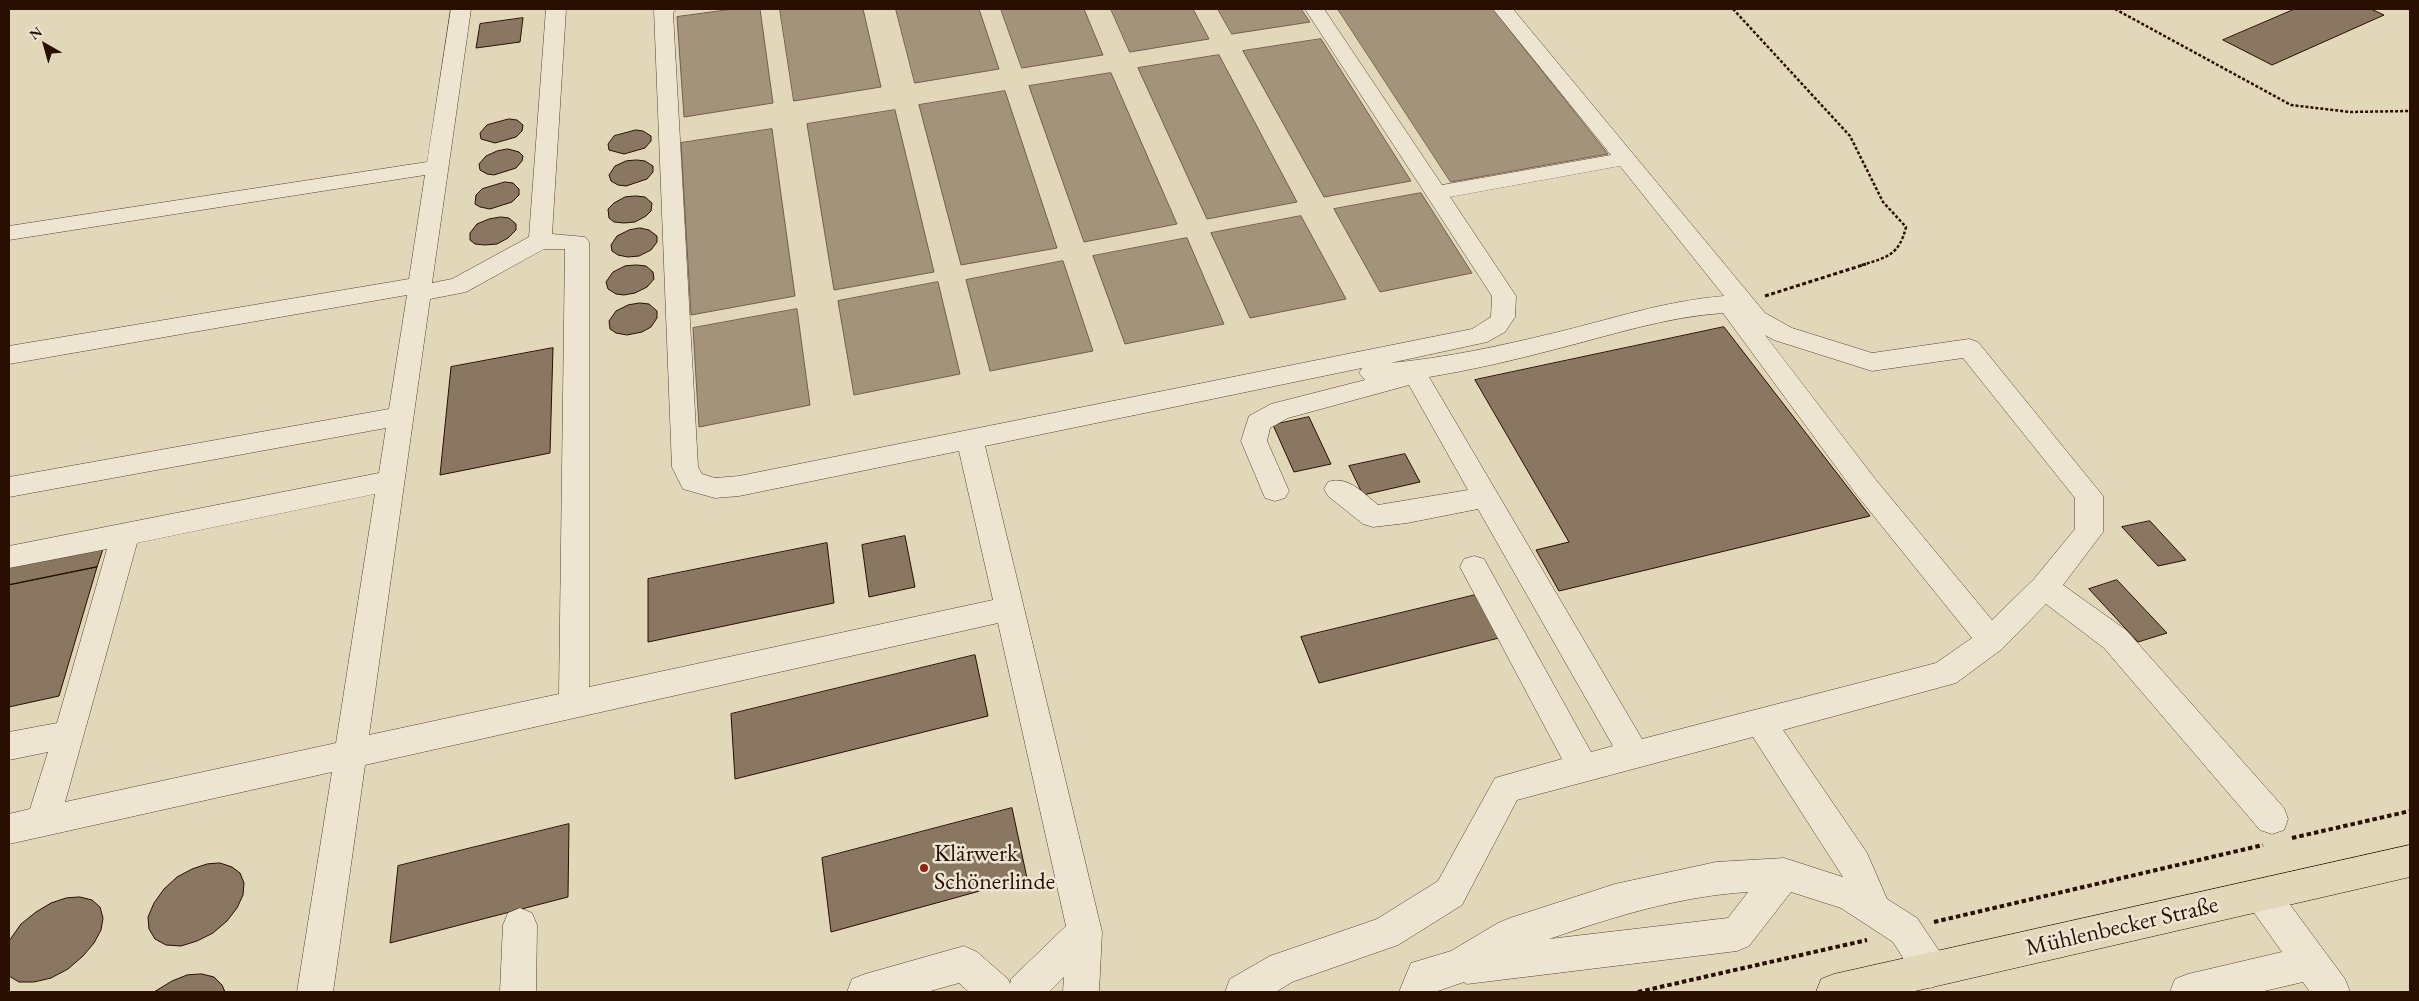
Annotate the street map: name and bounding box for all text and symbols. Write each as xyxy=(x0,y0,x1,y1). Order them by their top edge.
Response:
north arrow xyxy=(20,20,70,70)
text: N xyxy=(26,23,46,44)
place label: Klärwerk Schönerlinde xyxy=(934,840,1055,896)
marker: Klärwerk Schönerlinde xyxy=(918,862,930,874)
street label: Mühlenbecker Straße xyxy=(2023,891,2221,963)

